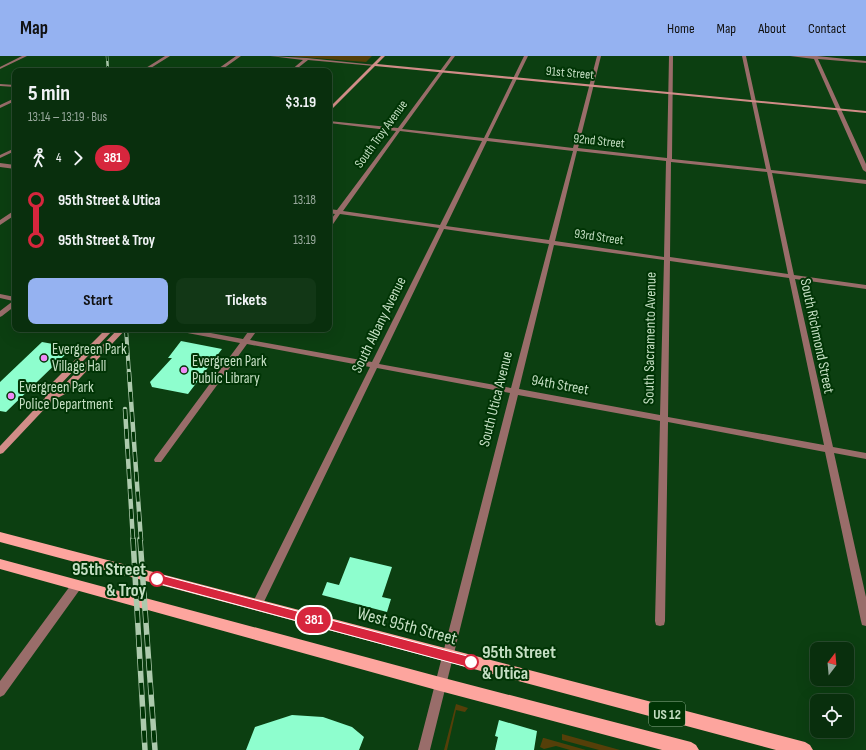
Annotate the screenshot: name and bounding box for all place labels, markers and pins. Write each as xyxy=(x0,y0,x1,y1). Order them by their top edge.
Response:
place label: Evergreen Park Village Hall xyxy=(52,340,127,376)
place label: Evergreen Park Public Library xyxy=(192,352,267,388)
marker: Evergreen Park Village Hall xyxy=(39,353,49,363)
marker: Evergreen Park Public Library xyxy=(179,365,189,375)
place label: Evergreen Park Police Department xyxy=(19,378,113,414)
marker: Evergreen Park Police Department xyxy=(6,391,16,401)
place label: 95th Street & Troy xyxy=(72,559,146,601)
marker: 95th Street & Troy xyxy=(149,571,165,587)
place label: 95th Street & Utica xyxy=(482,642,556,684)
marker: 95th Street & Utica xyxy=(463,654,479,670)

